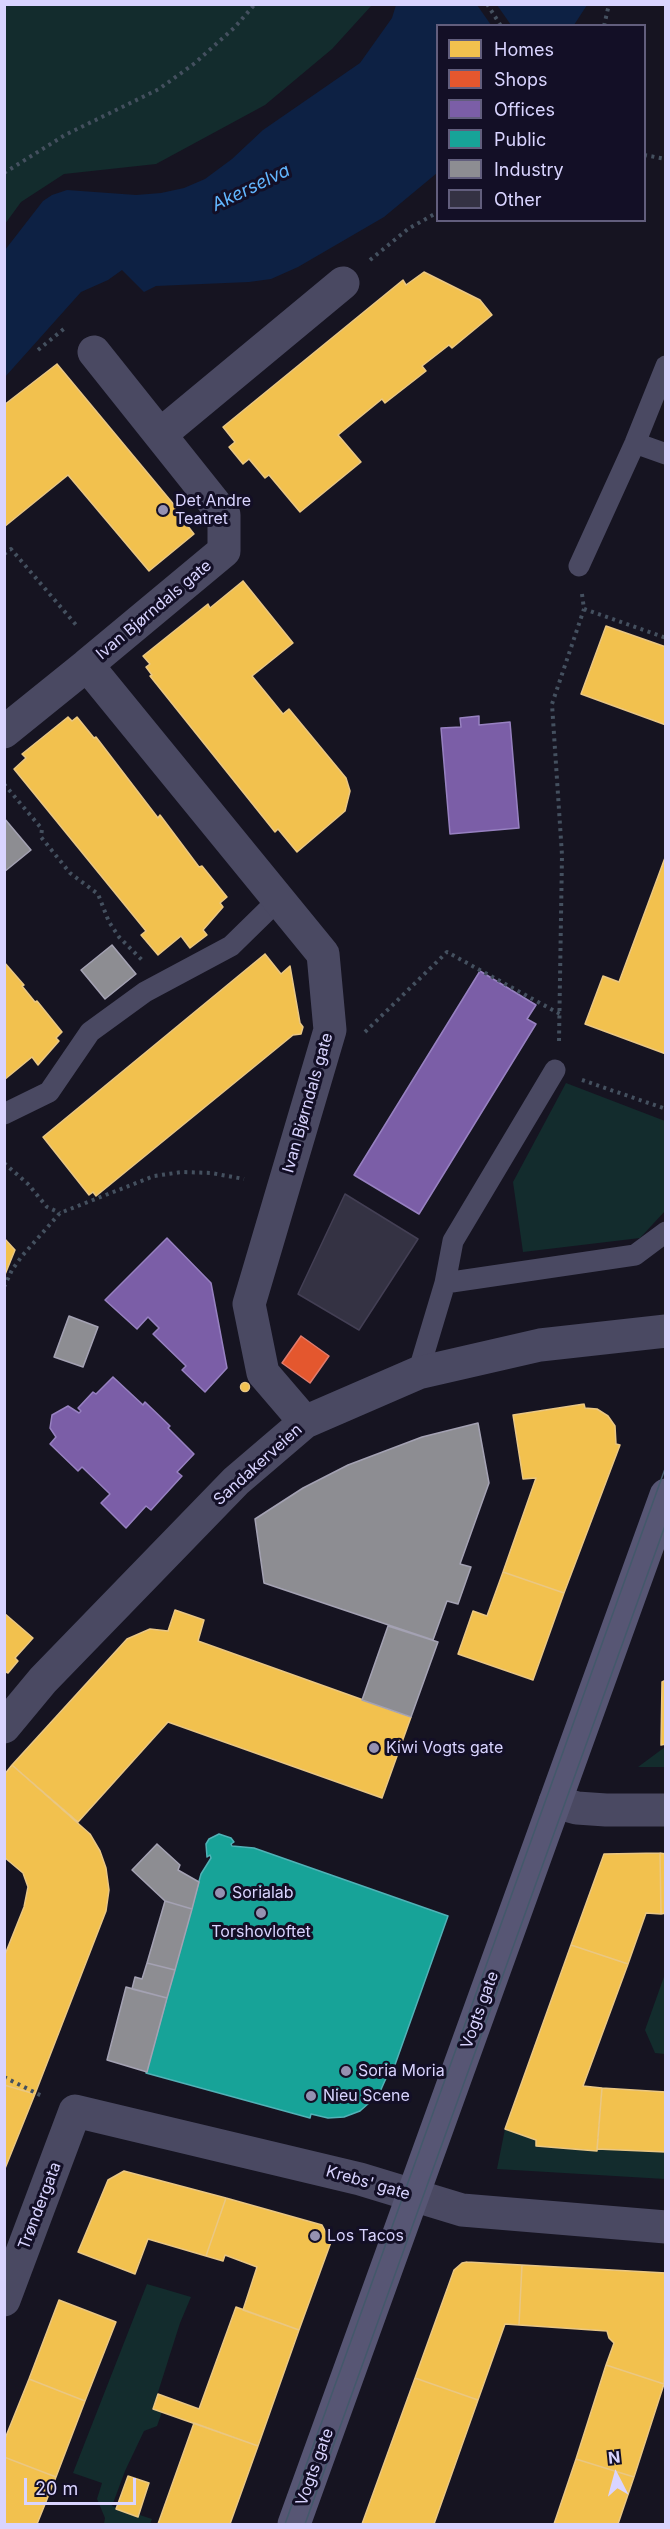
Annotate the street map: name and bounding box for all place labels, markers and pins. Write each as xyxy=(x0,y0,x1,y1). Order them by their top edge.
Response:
place label: Det Andre Teatret xyxy=(175,491,251,529)
marker: Det Andre Teatret xyxy=(156,503,170,517)
place label: Kiwi Vogts gate xyxy=(386,1738,503,1758)
marker: Kiwi Vogts gate xyxy=(367,1741,381,1755)
place label: Sorialab xyxy=(232,1883,294,1903)
marker: Sorialab xyxy=(213,1886,227,1900)
marker: Torshovloftet xyxy=(254,1906,268,1920)
place label: Torshovloftet xyxy=(211,1922,311,1942)
place label: Soria Moria xyxy=(358,2061,445,2081)
marker: Soria Moria xyxy=(339,2064,353,2078)
place label: Nieu Scene xyxy=(323,2086,410,2106)
marker: Nieu Scene xyxy=(304,2089,318,2103)
place label: Los Tacos xyxy=(327,2226,404,2246)
marker: Los Tacos xyxy=(308,2229,322,2243)

